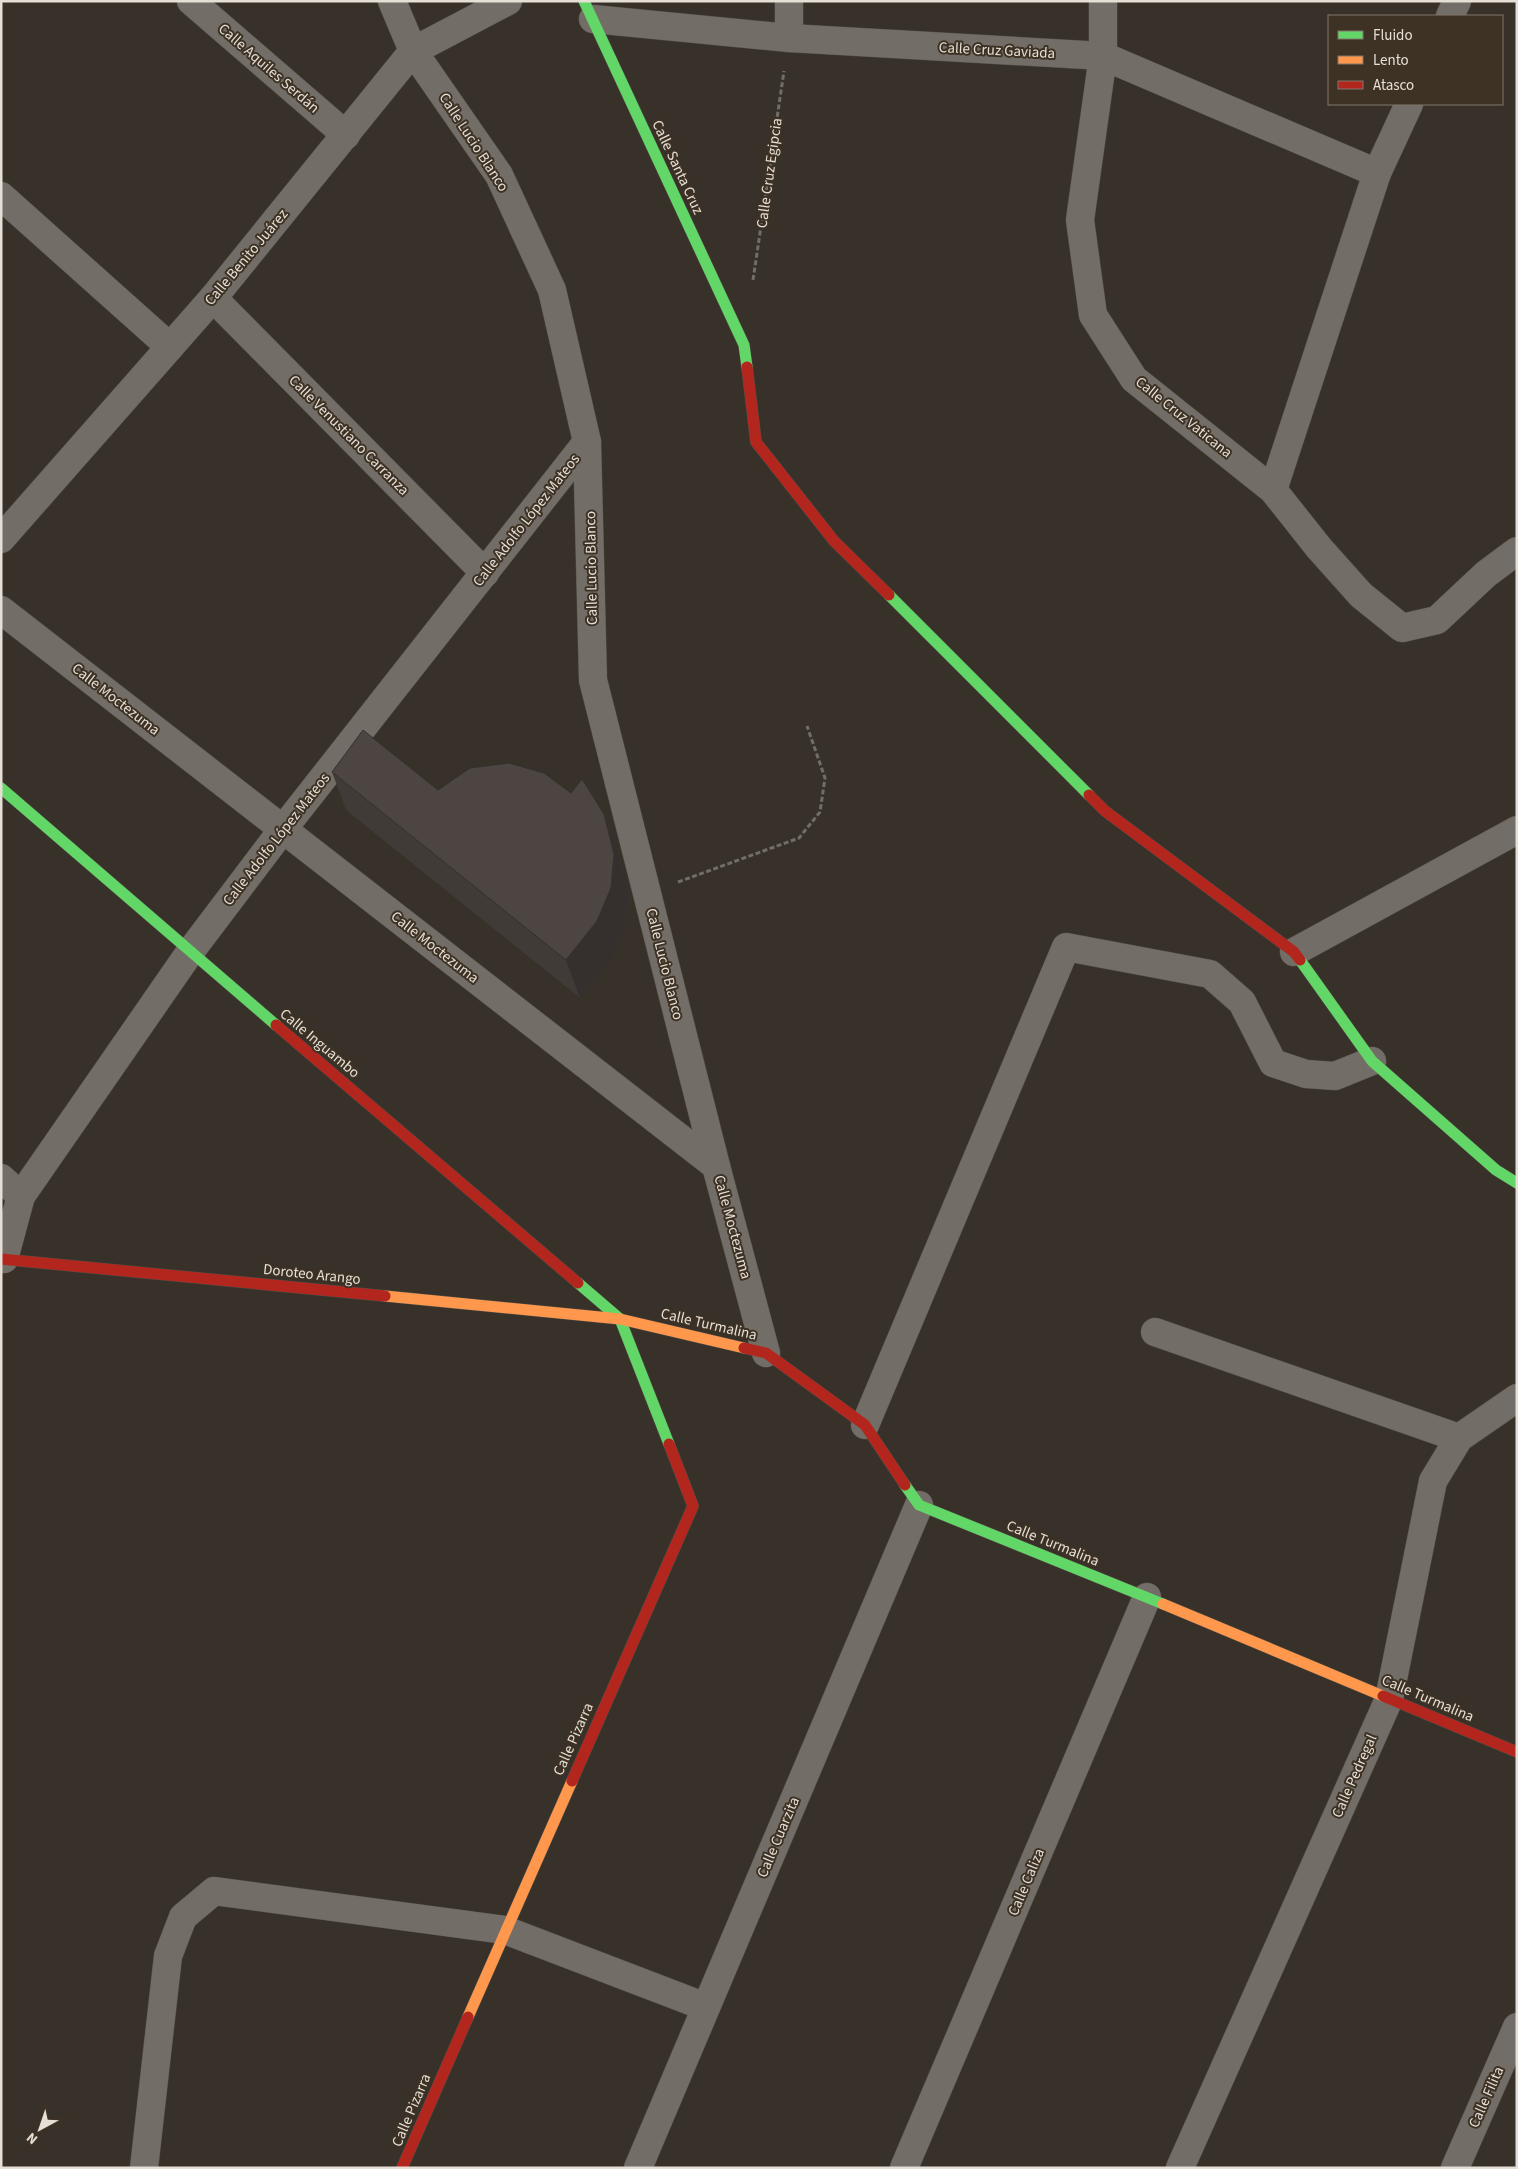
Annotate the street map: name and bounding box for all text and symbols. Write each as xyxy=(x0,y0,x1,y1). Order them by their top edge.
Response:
legend xyxy=(1328,15,1503,105)
street label: Calle Aquiles Serdán xyxy=(214,19,324,118)
text: Fluido xyxy=(1373,25,1413,46)
street label: Calle Cruz Gaviada xyxy=(938,37,1056,64)
text: Lento xyxy=(1373,50,1409,71)
text: Atasco xyxy=(1373,75,1414,96)
street label: Calle Lucio Blanco xyxy=(434,89,513,196)
street label: Calle Santa Cruz xyxy=(647,117,709,218)
street label: Calle Cruz Egipcia xyxy=(751,117,788,230)
street label: Calle Benito Juárez xyxy=(200,205,293,310)
street label: Calle Venustiano Carranza xyxy=(284,370,414,500)
street label: Calle Cruz Vaticana xyxy=(1131,372,1237,463)
street label: Calle Adolfo López Mateos xyxy=(468,449,585,591)
street label: Calle Lucio Blanco xyxy=(580,511,603,625)
street label: Calle Moctezuma xyxy=(67,658,164,740)
street label: Calle Adolfo López Mateos xyxy=(218,768,335,910)
street label: Calle Moctezuma xyxy=(386,906,483,988)
street label: Calle Lucio Blanco xyxy=(641,906,689,1022)
street label: Calle Inguambo xyxy=(275,1004,364,1083)
street label: Calle Moctezuma xyxy=(709,1173,756,1281)
street label: Doroteo Arango xyxy=(262,1259,362,1290)
street label: Calle Turmalina xyxy=(659,1303,759,1346)
street label: Calle Turmalina xyxy=(1003,1515,1102,1572)
street label: Calle Turmalina xyxy=(1379,1670,1477,1727)
street label: Calle Pizarra xyxy=(548,1699,599,1779)
street label: Calle Pedregal xyxy=(1327,1731,1382,1821)
street label: Calle Cuarzita xyxy=(752,1794,805,1881)
street label: Calle Caliza xyxy=(1003,1845,1050,1919)
street label: Calle Filita xyxy=(1464,2063,1509,2131)
street label: Calle Pizarra xyxy=(387,2070,436,2150)
north arrow xyxy=(15,2104,65,2154)
text: N xyxy=(22,2128,42,2149)

